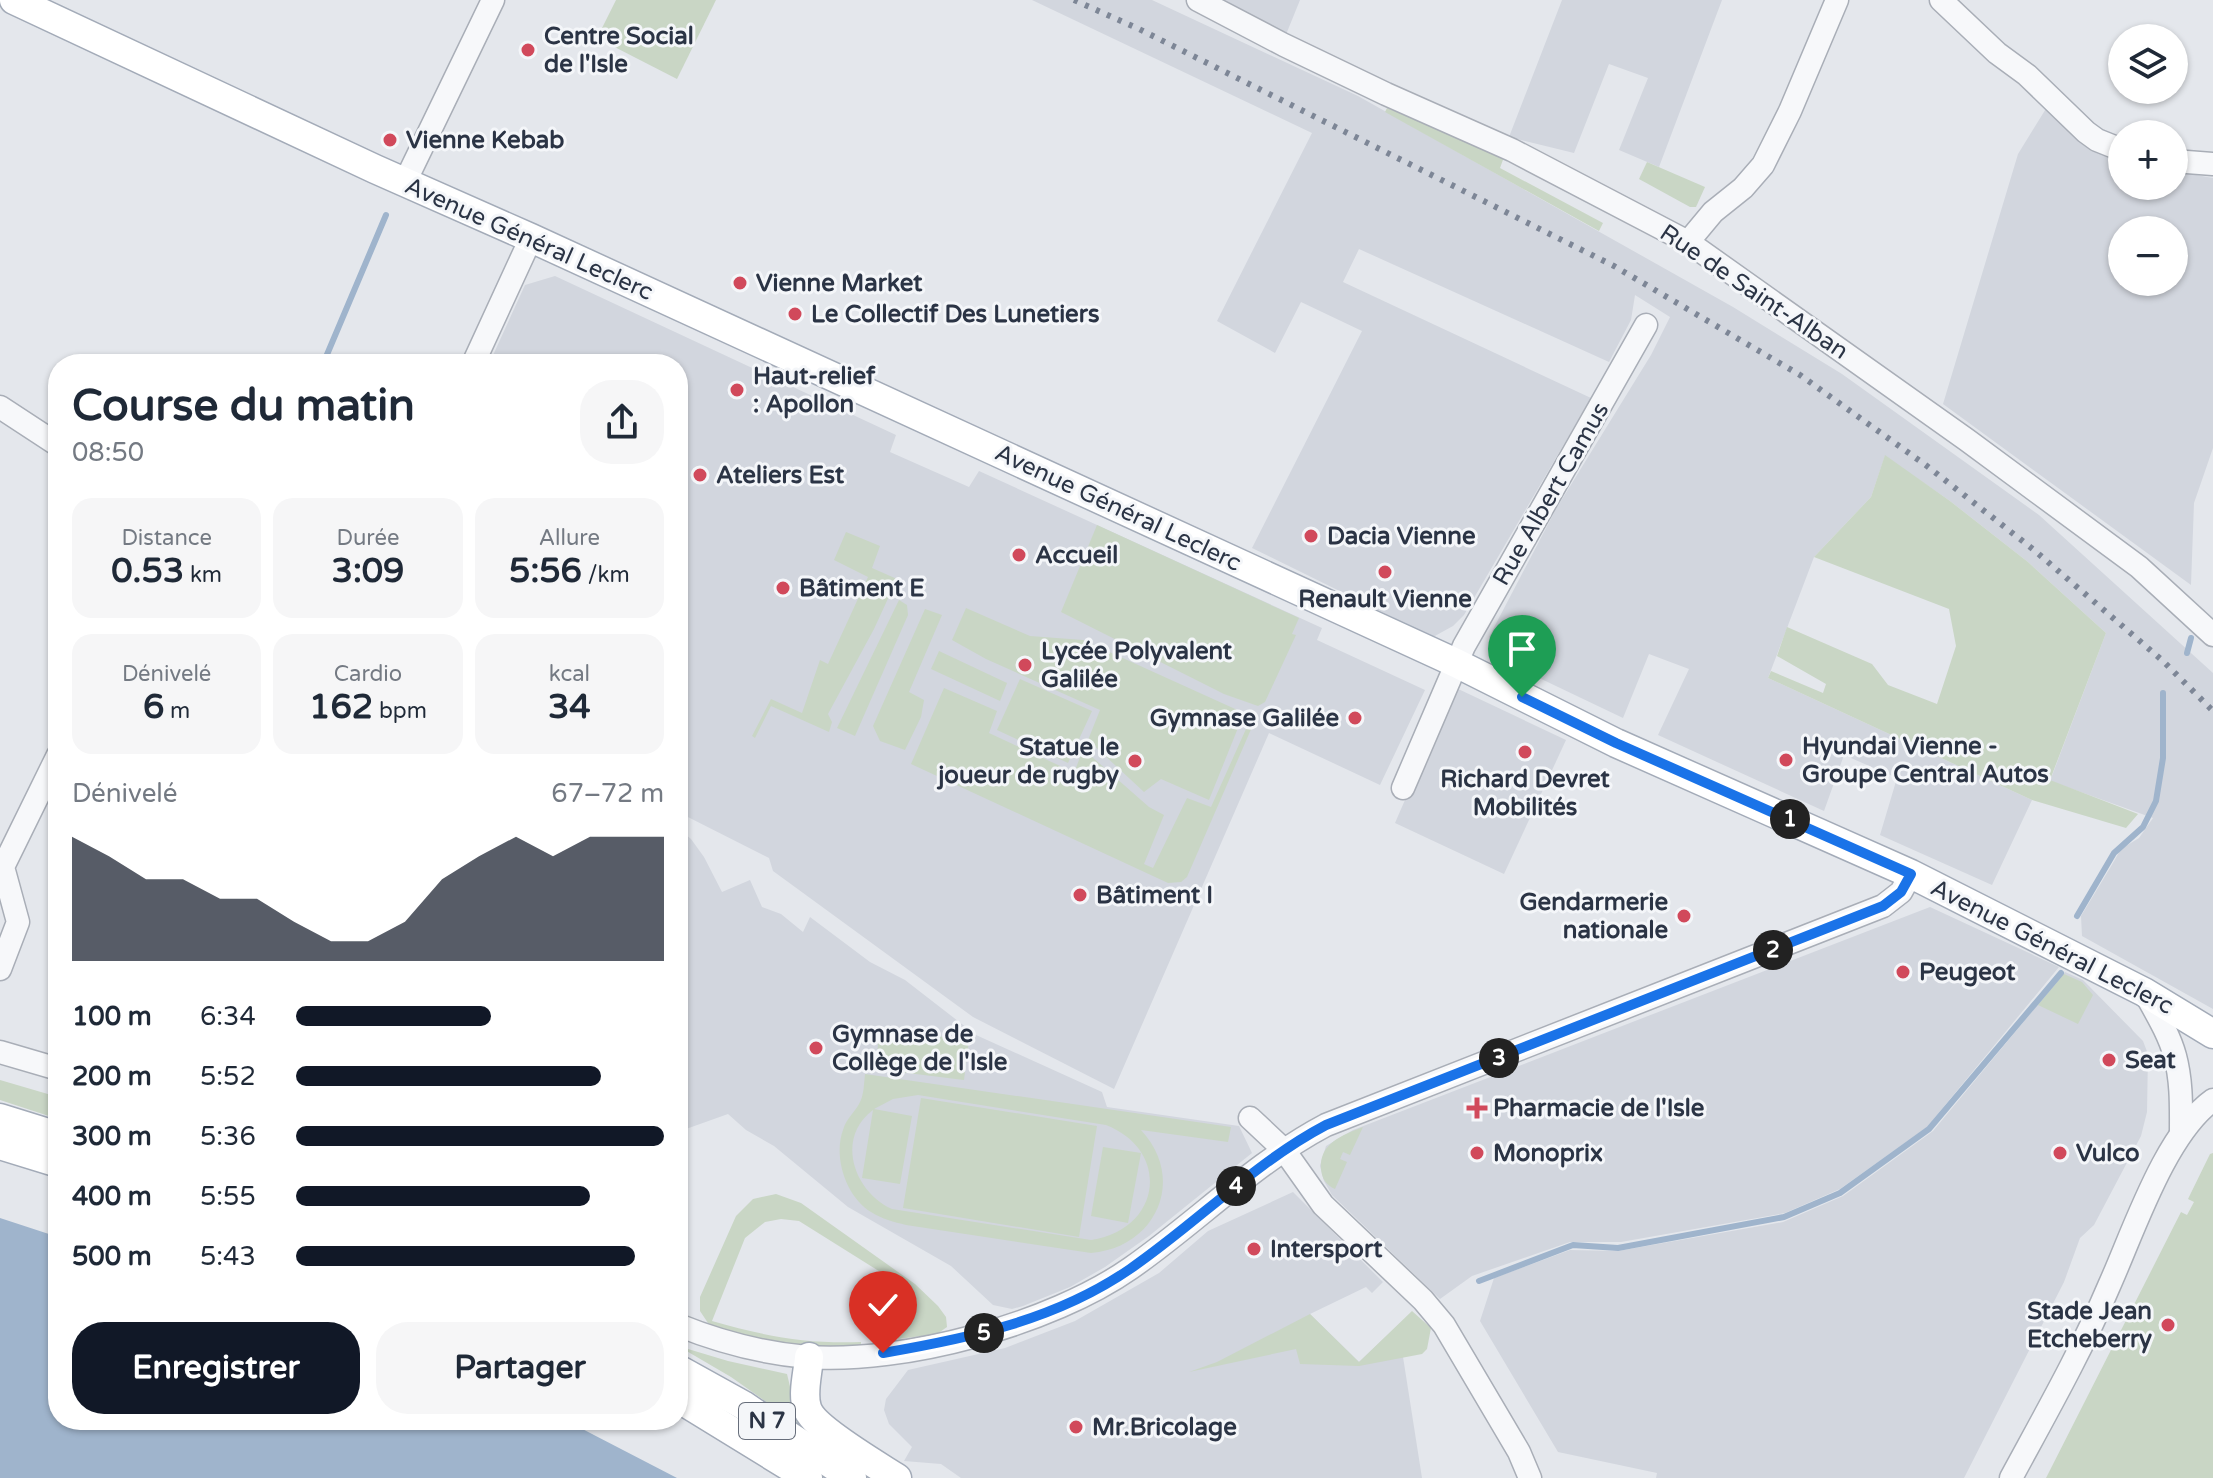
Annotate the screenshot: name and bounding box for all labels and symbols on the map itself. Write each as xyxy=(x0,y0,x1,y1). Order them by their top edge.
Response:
place label: Centre Social de l'Isle xyxy=(544,22,694,79)
marker: Centre Social de l'Isle xyxy=(519,41,537,59)
place label: Vienne Kebab xyxy=(406,126,564,155)
marker: Vienne Kebab xyxy=(381,131,399,149)
street label: Avenue Général Leclerc xyxy=(401,171,657,307)
street label: Rue de Saint-Alban xyxy=(1654,218,1854,366)
place label: Vienne Market xyxy=(756,269,923,298)
marker: Vienne Market xyxy=(731,274,749,292)
place label: Le Collectif Des Lunetiers xyxy=(811,300,1099,329)
marker: Le Collectif Des Lunetiers xyxy=(786,305,804,323)
place label: Haut-relief : Apollon xyxy=(753,362,876,419)
marker: Haut-relief : Apollon xyxy=(728,381,746,399)
street label: Rue Albert Camus xyxy=(1487,397,1615,591)
street label: Avenue Général Leclerc xyxy=(990,438,1246,578)
place label: Ateliers Est xyxy=(716,461,845,490)
marker: Ateliers Est xyxy=(691,466,709,484)
place label: Dacia Vienne xyxy=(1327,522,1476,551)
marker: Dacia Vienne xyxy=(1302,527,1320,545)
place label: Accueil xyxy=(1035,541,1118,570)
marker: Accueil xyxy=(1010,546,1028,564)
marker: Renault Vienne xyxy=(1376,563,1394,581)
place label: Bâtiment E xyxy=(799,574,925,603)
marker: Bâtiment E xyxy=(774,579,792,597)
place label: Renault Vienne xyxy=(1298,585,1472,614)
pin xyxy=(1488,615,1556,697)
place label: Lycée Polyvalent Galilée xyxy=(1041,637,1233,694)
marker: Lycée Polyvalent Galilée xyxy=(1016,656,1034,674)
place label: Gymnase Galilée xyxy=(1150,704,1339,733)
marker: Gymnase Galilée xyxy=(1346,709,1364,727)
place label: Hyundai Vienne - Groupe Central Autos xyxy=(1802,732,2049,789)
place label: Statue le joueur de rugby xyxy=(936,733,1119,790)
marker: Richard Devret Mobilités xyxy=(1516,743,1534,761)
marker: Hyundai Vienne - Groupe Central Autos xyxy=(1777,751,1795,769)
marker: Statue le joueur de rugby xyxy=(1126,752,1144,770)
place label: Richard Devret Mobilités xyxy=(1440,765,1611,822)
pin: 1 xyxy=(1770,799,1810,839)
street label: Avenue Général Leclerc xyxy=(1926,873,2178,1021)
place label: Bâtiment I xyxy=(1096,881,1213,910)
marker: Bâtiment I xyxy=(1071,886,1089,904)
place label: Gendarmerie nationale xyxy=(1519,888,1668,945)
marker: Gendarmerie nationale xyxy=(1675,907,1693,925)
pin: 2 xyxy=(1753,930,1793,970)
place label: Peugeot xyxy=(1919,958,2016,987)
marker: Peugeot xyxy=(1894,963,1912,981)
place label: Gymnase de Collège de l'Isle xyxy=(832,1020,1008,1077)
pin: 3 xyxy=(1479,1038,1519,1078)
marker: Gymnase de Collège de l'Isle xyxy=(807,1039,825,1057)
place label: Seat xyxy=(2125,1046,2177,1075)
marker: Seat xyxy=(2100,1051,2118,1069)
place label: Pharmacie de l'Isle xyxy=(1493,1094,1705,1123)
marker: Pharmacie de l'Isle xyxy=(1468,1099,1486,1117)
place label: Monoprix xyxy=(1493,1139,1603,1168)
place label: Vulco xyxy=(2076,1139,2140,1168)
marker: Monoprix xyxy=(1468,1144,1486,1162)
marker: Vulco xyxy=(2051,1144,2069,1162)
pin: 4 xyxy=(1216,1166,1256,1206)
place label: Intersport xyxy=(1270,1235,1383,1264)
marker: Intersport xyxy=(1245,1240,1263,1258)
pin xyxy=(849,1271,917,1353)
place label: Stade Jean Etcheberry xyxy=(2027,1297,2152,1354)
pin: 5 xyxy=(964,1313,1004,1353)
marker: Stade Jean Etcheberry xyxy=(2159,1316,2177,1334)
road number: N 7 xyxy=(739,1403,795,1439)
place label: Mr.Bricolage xyxy=(1092,1413,1237,1442)
marker: Mr.Bricolage xyxy=(1067,1418,1085,1436)

